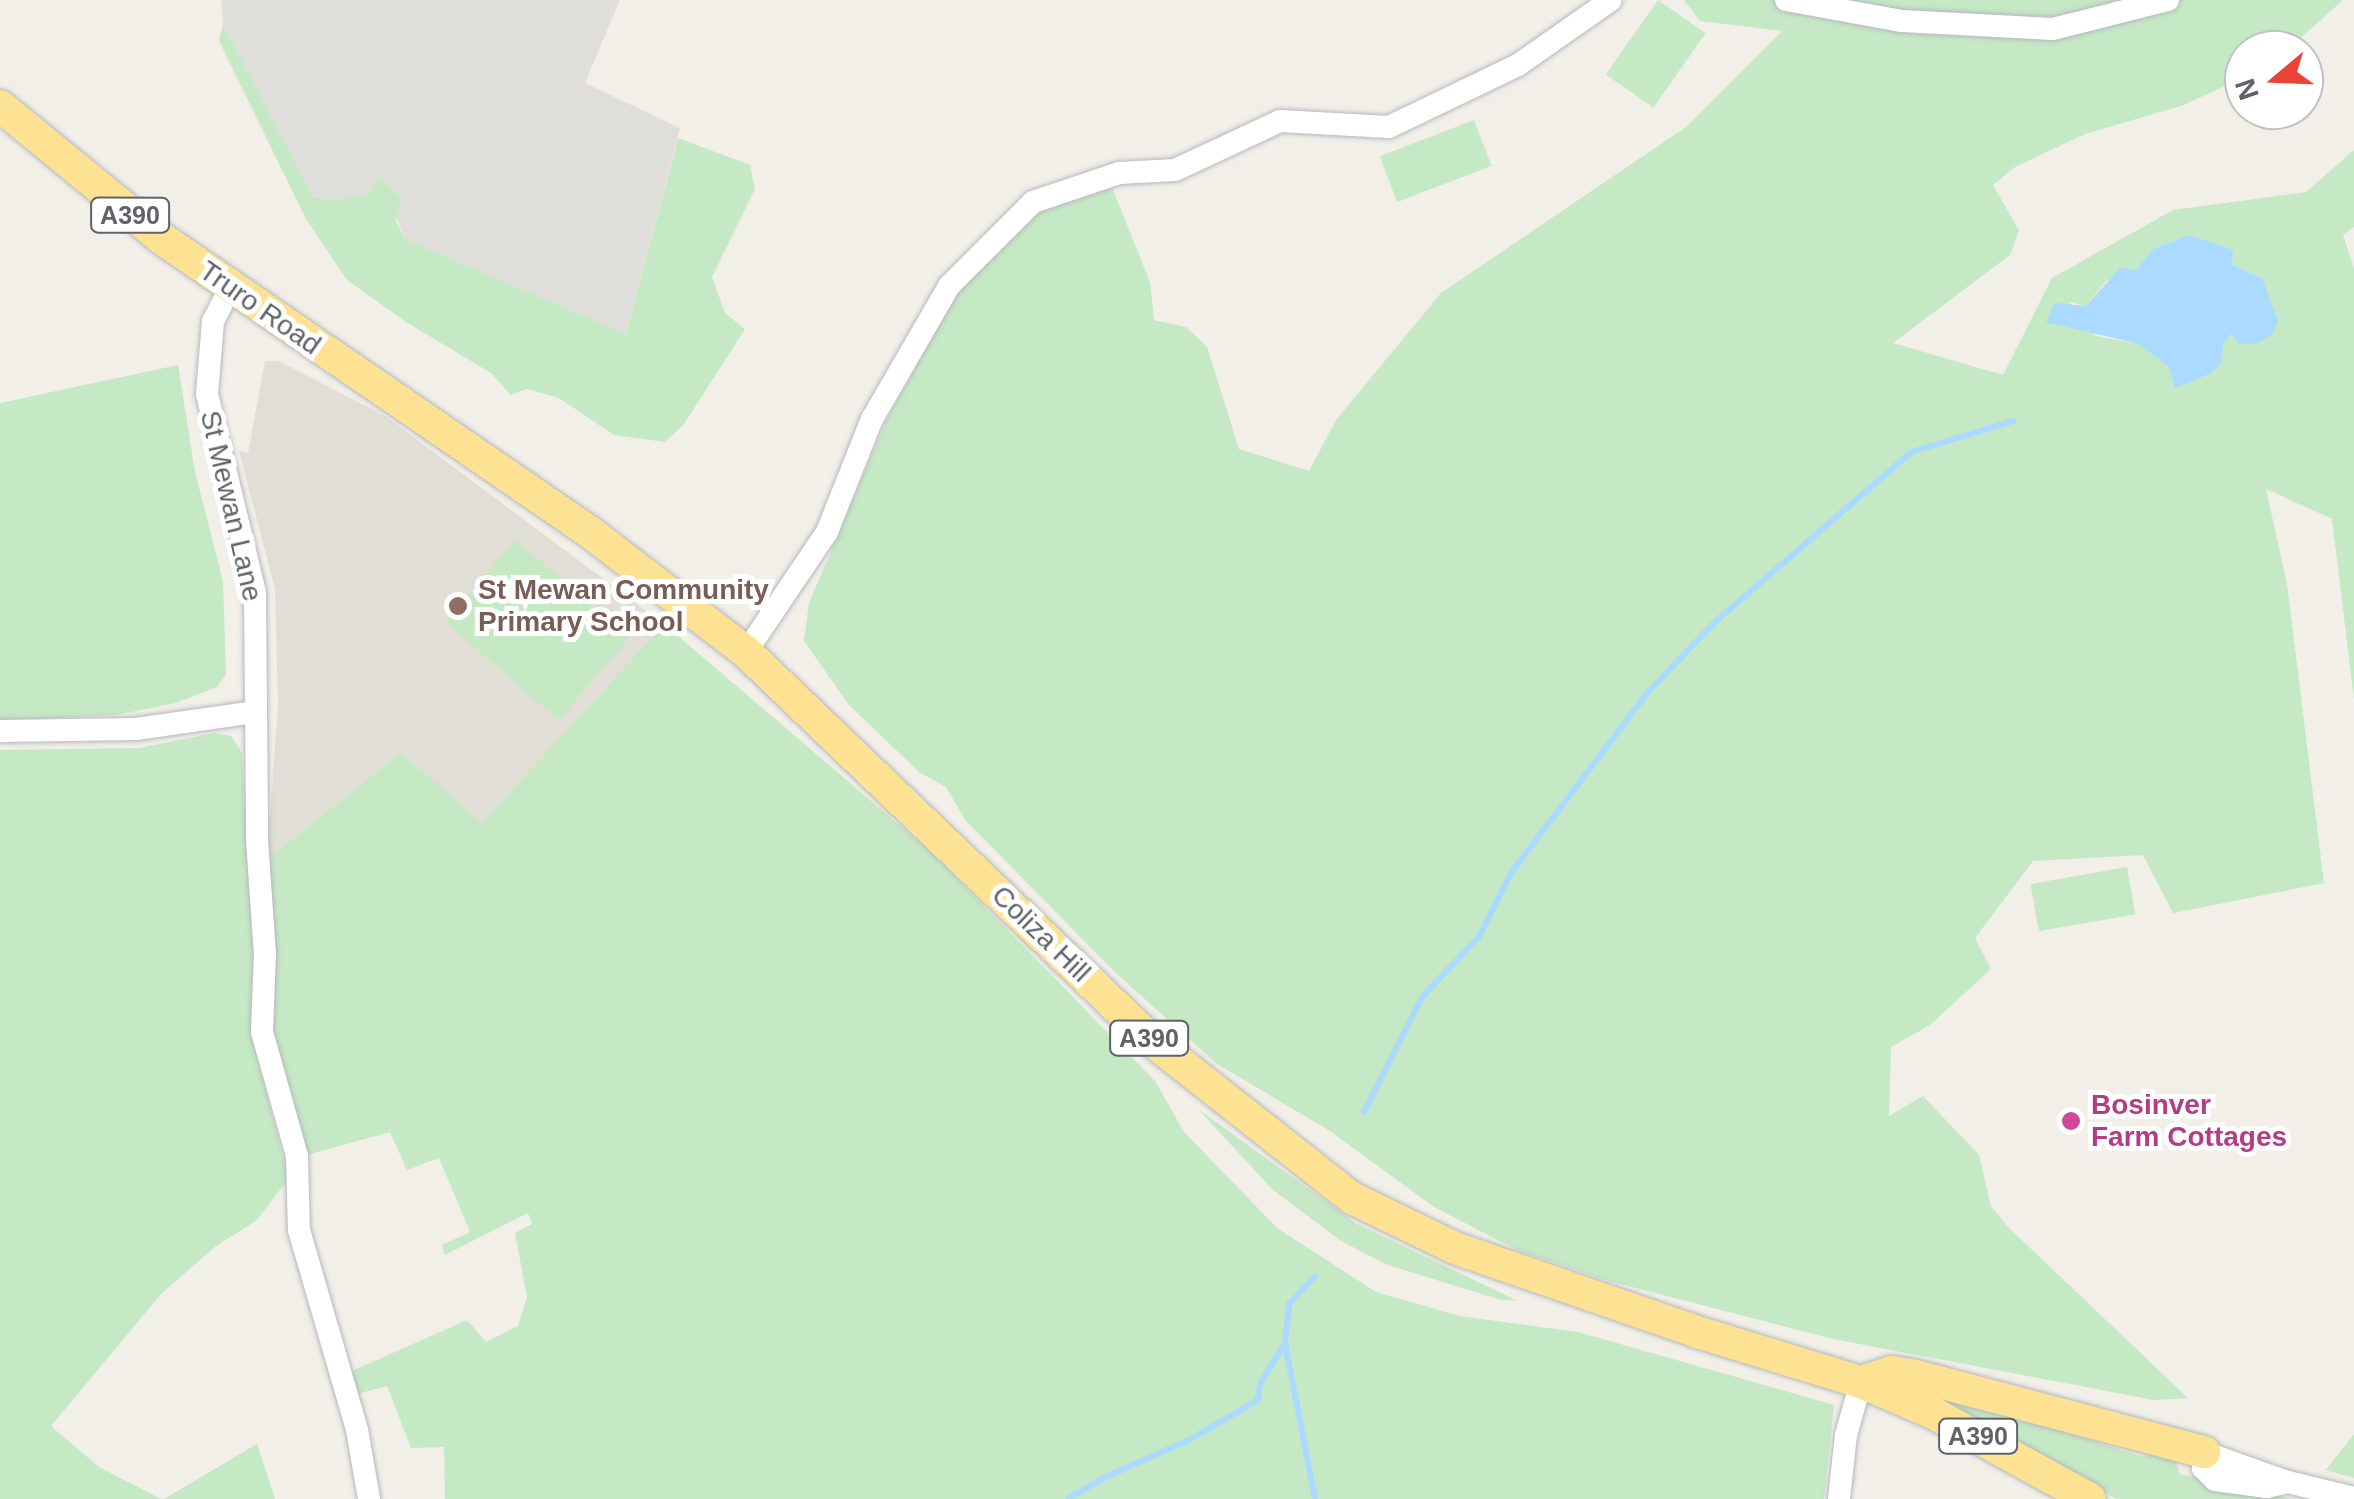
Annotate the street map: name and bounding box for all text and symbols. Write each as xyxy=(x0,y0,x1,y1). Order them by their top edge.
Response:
north arrow xyxy=(2224,30,2324,130)
text: N xyxy=(2229,75,2265,104)
road number: A390 xyxy=(90,195,170,235)
street label: Truro Road xyxy=(193,254,327,362)
street label: St Mewan Lane xyxy=(193,407,269,605)
place label: St Mewan Community Primary School xyxy=(478,573,769,639)
marker: St Mewan Community Primary School xyxy=(447,595,469,617)
street label: Coliza Hill xyxy=(985,879,1097,989)
road number: A390 xyxy=(1109,1018,1189,1058)
place label: Bosinver Farm Cottages xyxy=(2091,1088,2287,1154)
marker: Bosinver Farm Cottages xyxy=(2060,1110,2082,1132)
road number: A390 xyxy=(1938,1416,2018,1456)

